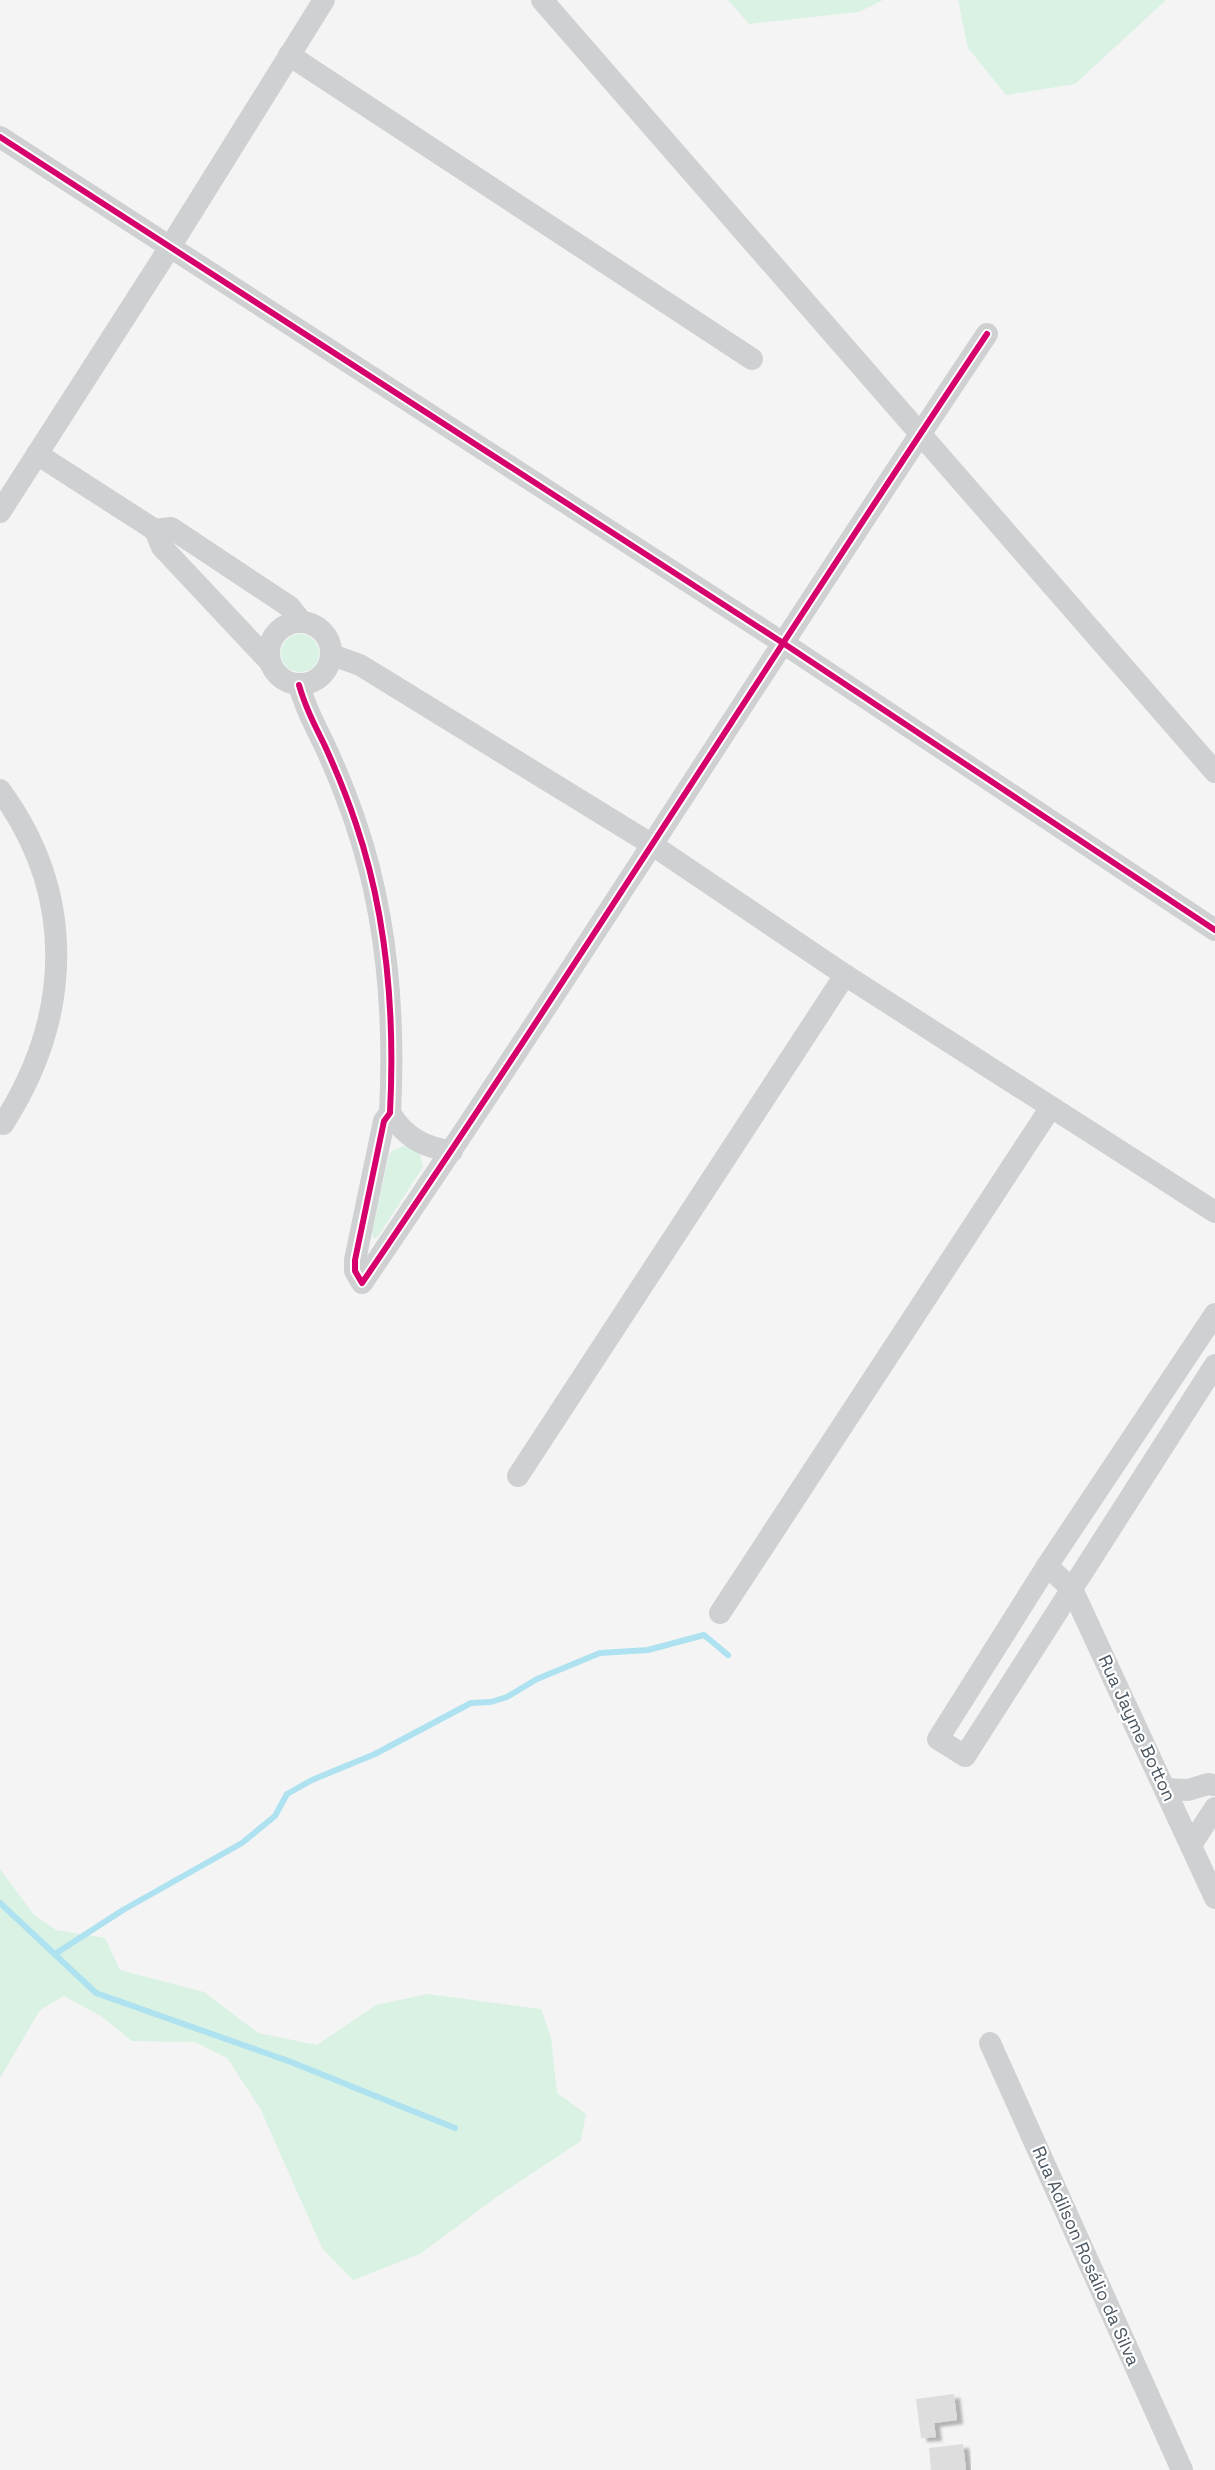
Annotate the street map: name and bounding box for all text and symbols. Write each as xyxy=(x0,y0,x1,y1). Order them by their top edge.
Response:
street label: Rua Jayme Botton xyxy=(1093,1651,1181,1805)
street label: Rua Adilson Rosálio da Silva xyxy=(1028,2142,1145,2369)

